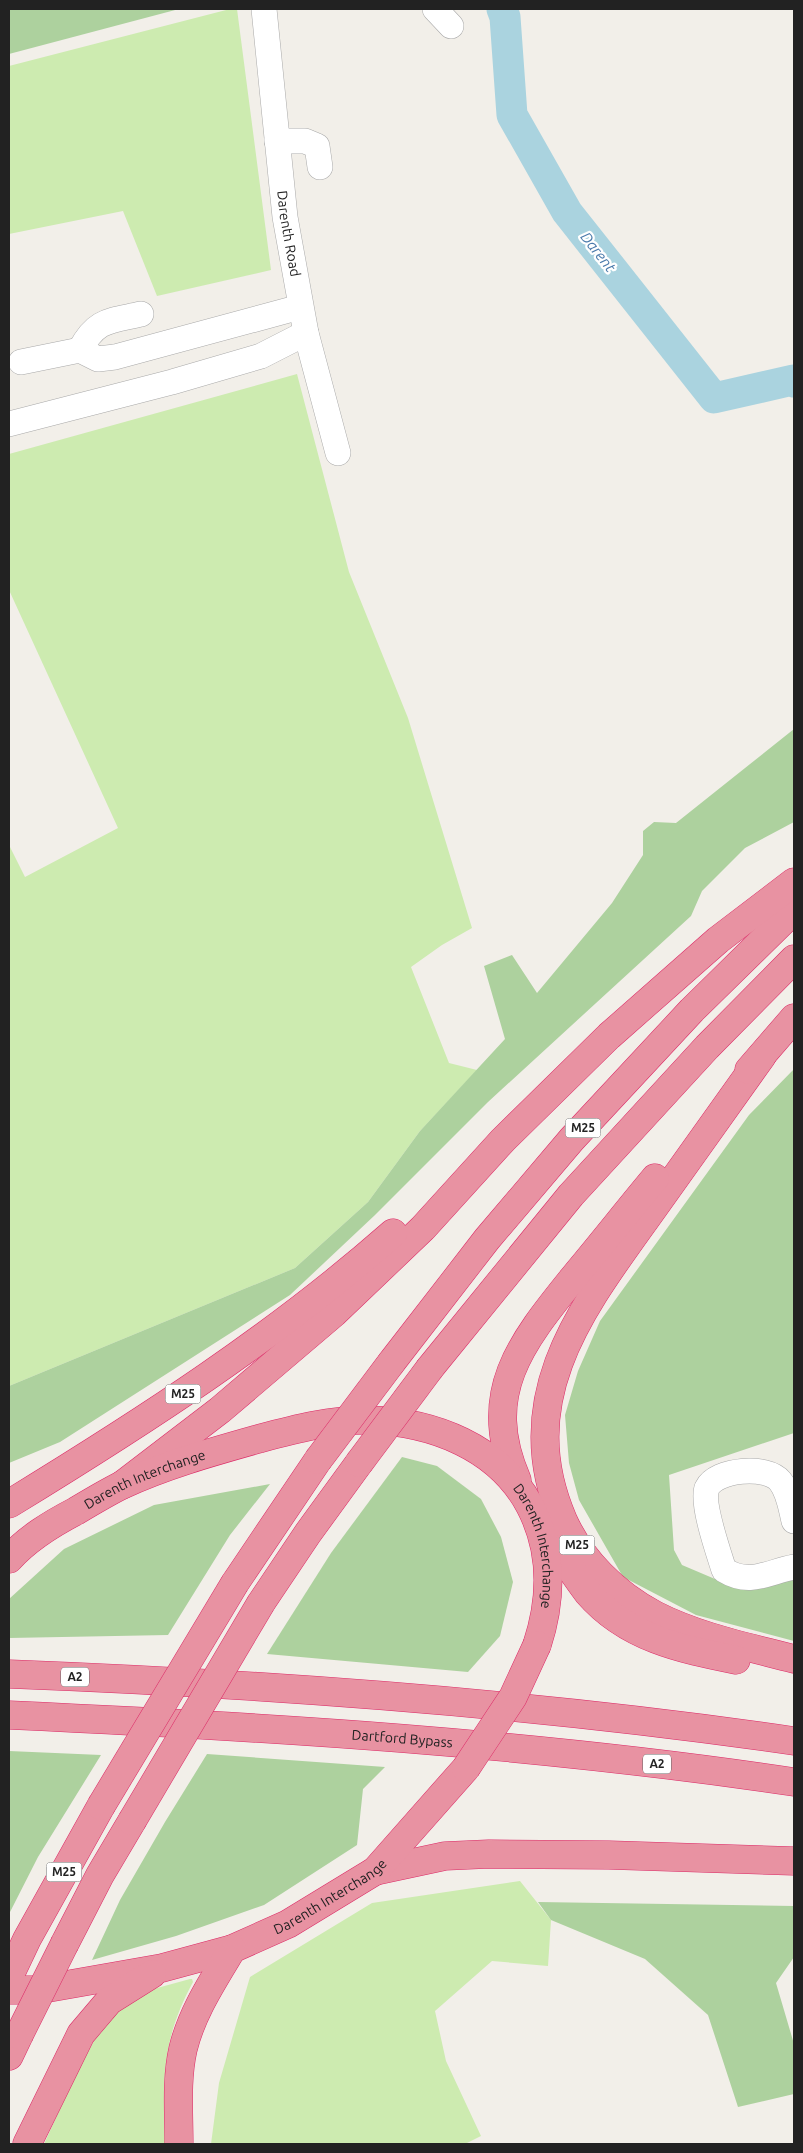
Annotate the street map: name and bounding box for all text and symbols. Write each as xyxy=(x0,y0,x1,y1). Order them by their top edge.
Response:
street label: Darenth Road xyxy=(274,190,304,278)
water label: Darent xyxy=(577,228,619,275)
road number: M25 xyxy=(566,1118,600,1138)
road number: M25 xyxy=(166,1385,200,1404)
street label: Darenth Interchange xyxy=(81,1447,207,1512)
street label: Darenth Interchange xyxy=(510,1480,556,1610)
road number: M25 xyxy=(560,1536,594,1554)
road number: A2 xyxy=(61,1668,89,1686)
street label: Dartford Bypass xyxy=(351,1727,453,1751)
road number: A2 xyxy=(643,1755,671,1774)
street label: Darenth Interchange xyxy=(271,1856,390,1937)
road number: M25 xyxy=(46,1862,82,1881)

